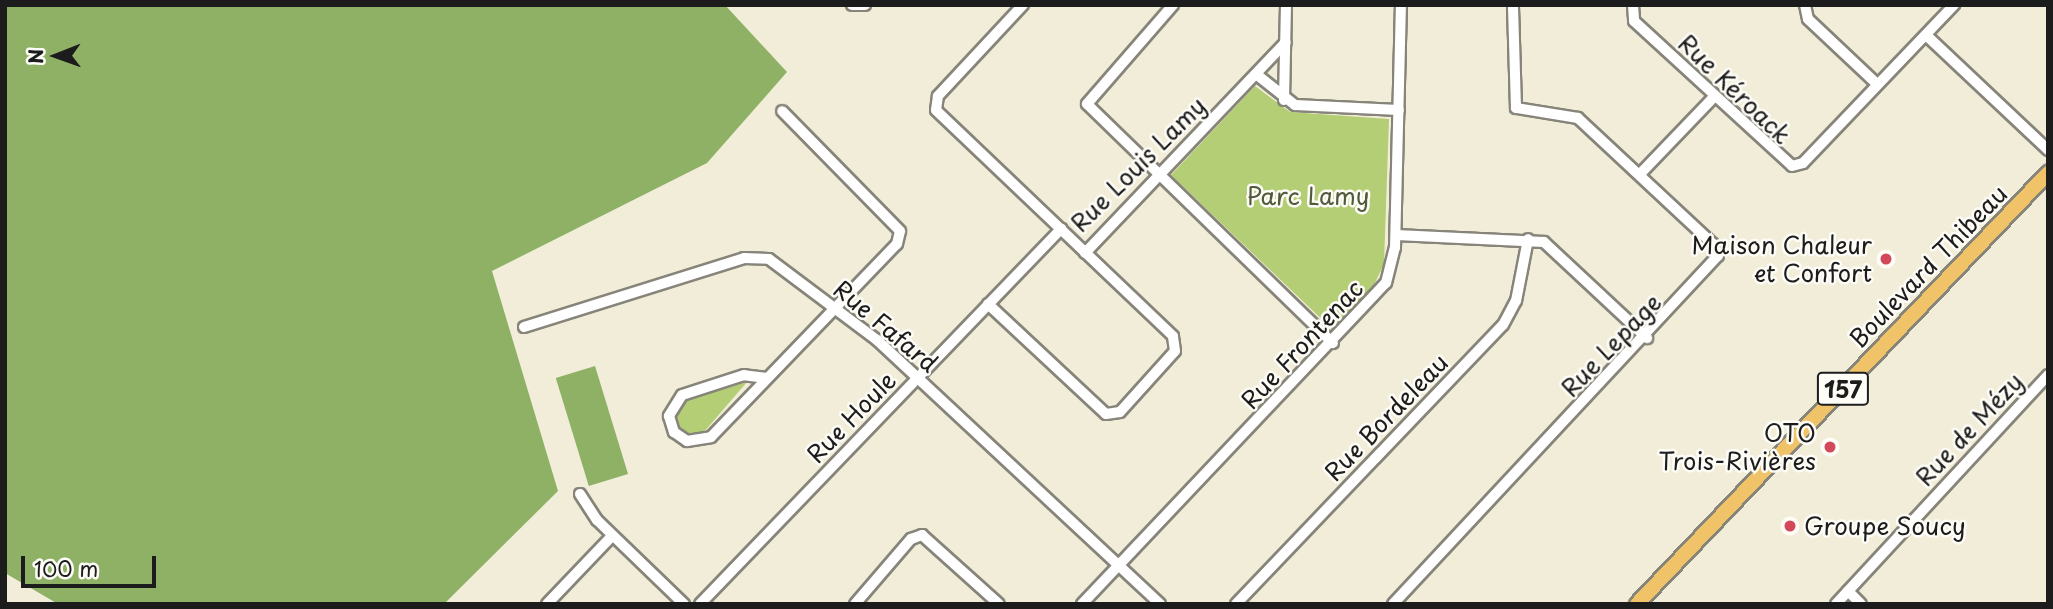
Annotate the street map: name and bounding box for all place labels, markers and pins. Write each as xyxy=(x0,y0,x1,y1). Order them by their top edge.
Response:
place label: Maison Chaleur et Confort xyxy=(1692,231,1872,287)
marker: Maison Chaleur et Confort xyxy=(1878,251,1894,267)
place label: OTO Trois-Rivières xyxy=(1658,419,1816,475)
marker: OTO Trois-Rivières xyxy=(1822,439,1838,455)
place label: Groupe Soucy xyxy=(1804,512,1966,540)
marker: Groupe Soucy xyxy=(1782,518,1798,534)

